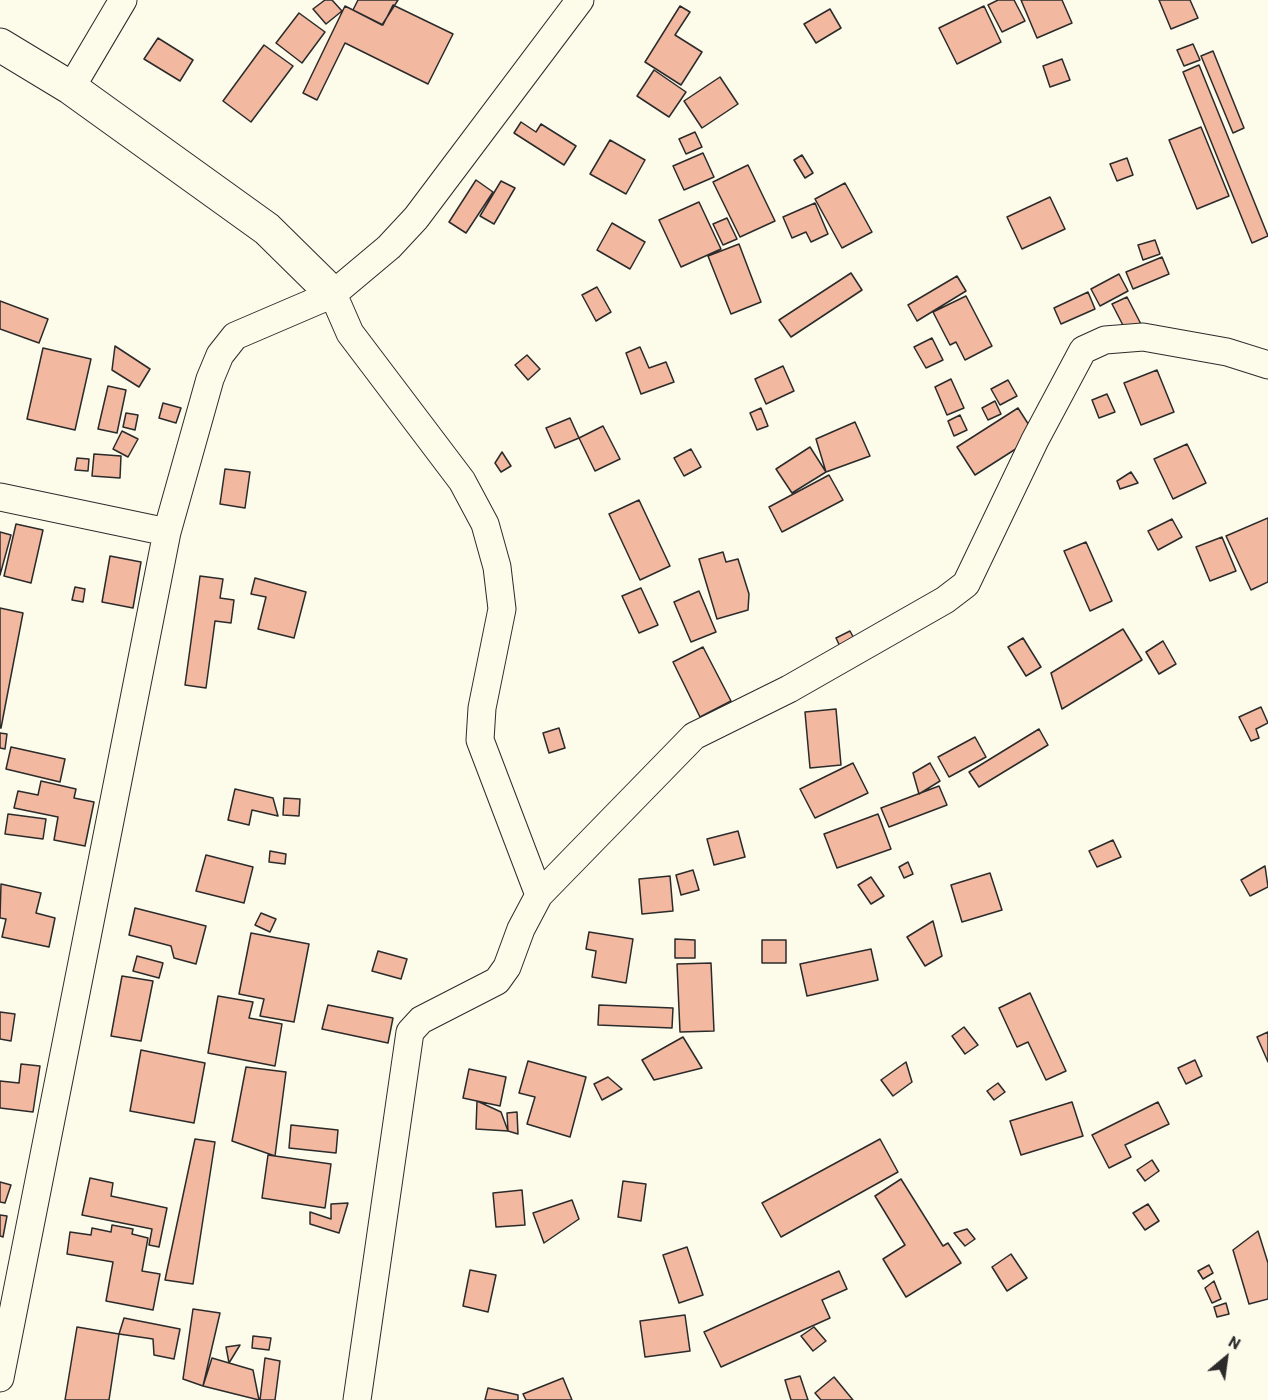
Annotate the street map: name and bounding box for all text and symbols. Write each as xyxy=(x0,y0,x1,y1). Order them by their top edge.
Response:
north arrow xyxy=(1196,1328,1256,1388)
text: N xyxy=(1226,1331,1244,1353)

